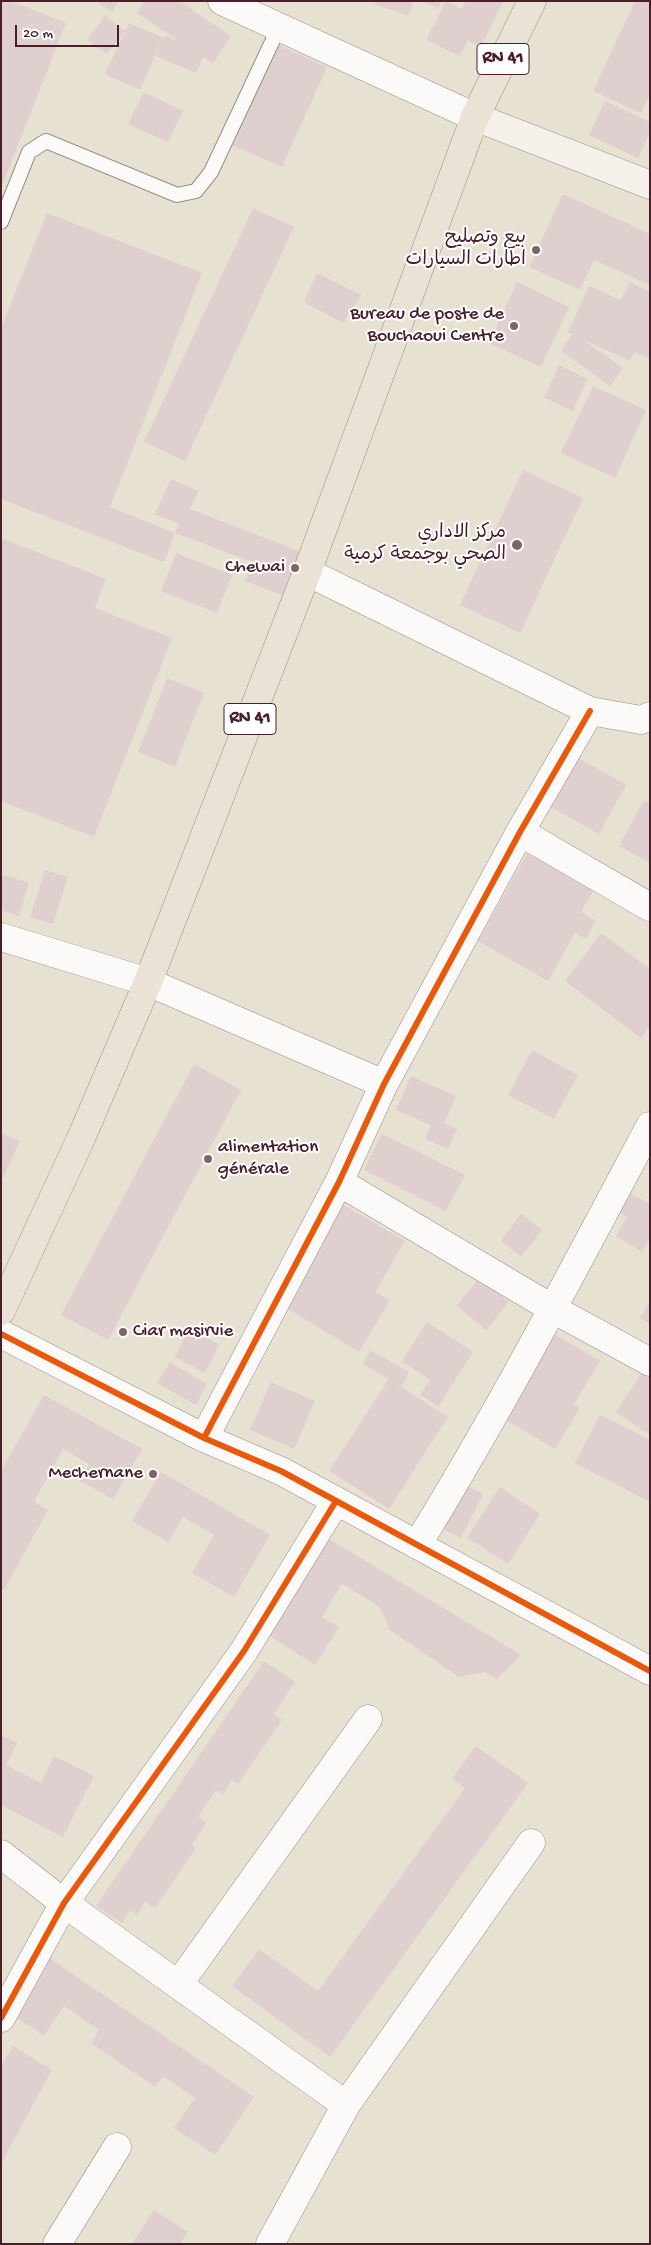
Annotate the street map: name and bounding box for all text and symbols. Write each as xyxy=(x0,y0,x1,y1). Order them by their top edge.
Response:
scale bar xyxy=(18,15,121,47)
text: 20 m xyxy=(23,25,53,43)
road number: RN 41 xyxy=(477,44,529,74)
place label: بيع وتصليح اطارات السيارات xyxy=(406,228,526,272)
marker: بيع وتصليح اطارات السيارات xyxy=(530,244,542,256)
place label: Bureau de poste de Bouchaoui Centre xyxy=(350,304,504,348)
marker: Bureau de poste de Bouchaoui Centre xyxy=(508,320,520,332)
place label: مركز الاداري الصحي بوجمعة كرمية xyxy=(344,523,506,567)
marker: مركز الاداري الصحي بوجمعة كرمية xyxy=(510,538,524,552)
place label: Chewai xyxy=(225,557,285,579)
marker: Chewai xyxy=(289,562,301,574)
road number: RN 41 xyxy=(224,704,276,734)
place label: alimentation générale xyxy=(218,1137,318,1181)
marker: alimentation générale xyxy=(202,1153,214,1165)
place label: Ciar masirvie xyxy=(133,1321,233,1343)
marker: Ciar masirvie xyxy=(117,1326,129,1338)
place label: Mechernane xyxy=(48,1463,143,1485)
marker: Mechernane xyxy=(147,1468,159,1480)

